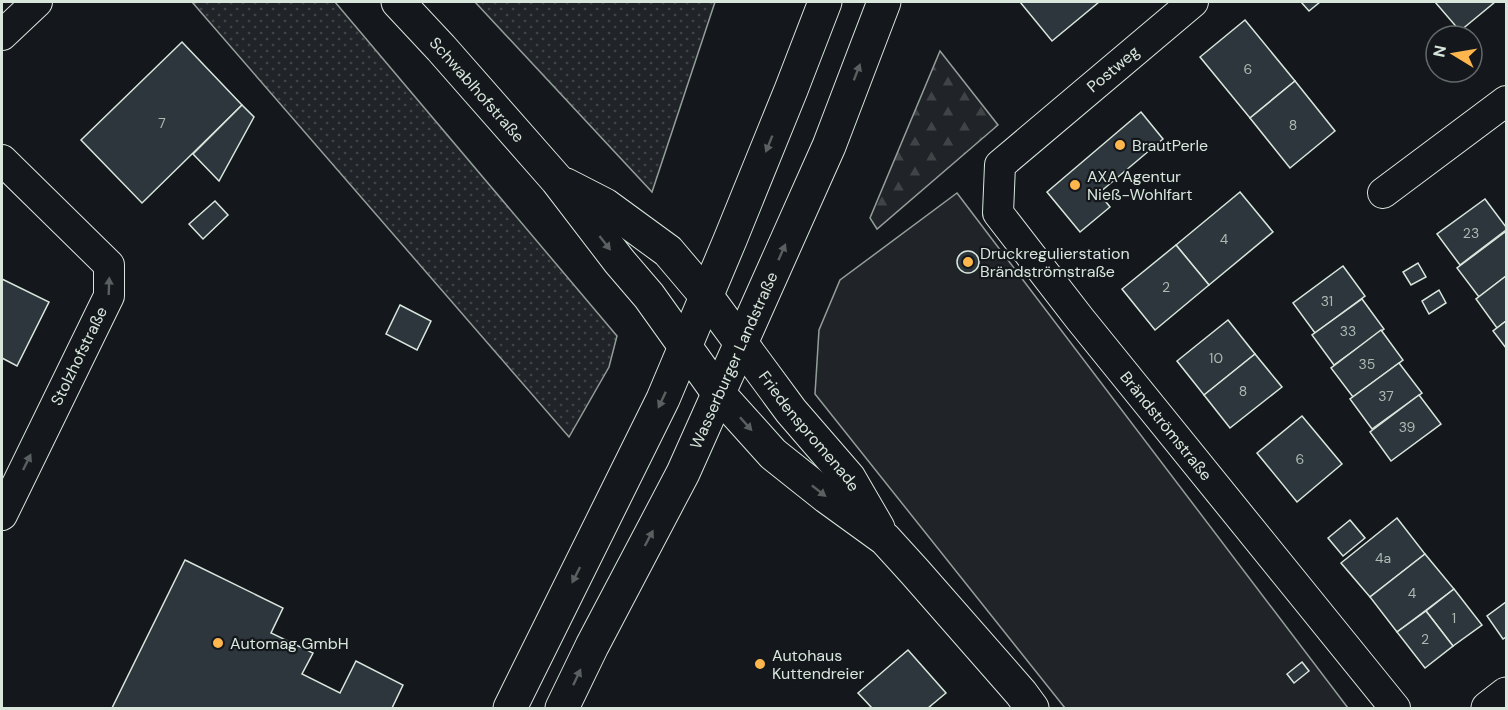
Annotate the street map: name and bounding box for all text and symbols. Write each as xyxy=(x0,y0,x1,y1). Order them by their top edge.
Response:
north arrow xyxy=(1424,24,1484,84)
street label: Schwablhofstraße xyxy=(425,32,529,147)
street label: Postweg xyxy=(1082,41,1144,97)
text: N xyxy=(1428,44,1451,59)
house number: 6 xyxy=(1244,60,1252,78)
one-way arrow xyxy=(853,63,863,81)
house number: 7 xyxy=(158,114,166,132)
house number: 8 xyxy=(1289,116,1297,134)
one-way arrow xyxy=(764,135,773,153)
place label: BrautPerle xyxy=(1132,135,1208,156)
marker: BrautPerle xyxy=(1113,138,1127,152)
place label: AXA Agentur Nieß-Wohlfart xyxy=(1087,166,1193,205)
marker: AXA Agentur Nieß-Wohlfart xyxy=(1068,178,1082,192)
house number: 23 xyxy=(1463,224,1479,242)
house number: 4 xyxy=(1220,230,1229,248)
one-way arrow xyxy=(599,235,612,251)
one-way arrow xyxy=(778,243,787,260)
place label: Druckregulierstation Brändströmstraße xyxy=(980,243,1130,282)
marker: Druckregulierstation Brändströmstraße xyxy=(961,255,975,269)
street label: Wasserburger Landstraße xyxy=(685,268,782,452)
one-way arrow xyxy=(104,276,114,295)
house number: 2 xyxy=(1162,278,1170,296)
house number: 31 xyxy=(1321,292,1333,310)
street label: Stolzhofstraße xyxy=(46,303,112,409)
house number: 33 xyxy=(1340,322,1356,340)
house number: 10 xyxy=(1209,349,1223,367)
house number: 35 xyxy=(1359,355,1375,373)
street label: Friedenspromenade xyxy=(754,367,865,495)
street label: Brändströmstraße xyxy=(1116,367,1217,485)
house number: 8 xyxy=(1239,382,1247,400)
house number: 37 xyxy=(1378,387,1394,405)
one-way arrow xyxy=(658,391,667,408)
one-way arrow xyxy=(739,416,752,431)
house number: 39 xyxy=(1399,418,1416,436)
house number: 6 xyxy=(1296,450,1304,468)
one-way arrow xyxy=(22,453,32,471)
one-way arrow xyxy=(811,484,826,496)
one-way arrow xyxy=(644,529,654,546)
house number: 4a xyxy=(1375,549,1391,567)
one-way arrow xyxy=(571,566,581,583)
house number: 4 xyxy=(1408,584,1417,602)
house number: 1 xyxy=(1452,609,1456,627)
house number: 2 xyxy=(1421,630,1429,648)
place label: Automag GmbH xyxy=(230,633,349,654)
marker: Automag GmbH xyxy=(211,636,225,650)
place label: Autohaus Kuttendreier xyxy=(772,645,864,684)
marker: Autohaus Kuttendreier xyxy=(753,657,767,671)
one-way arrow xyxy=(571,668,581,686)

